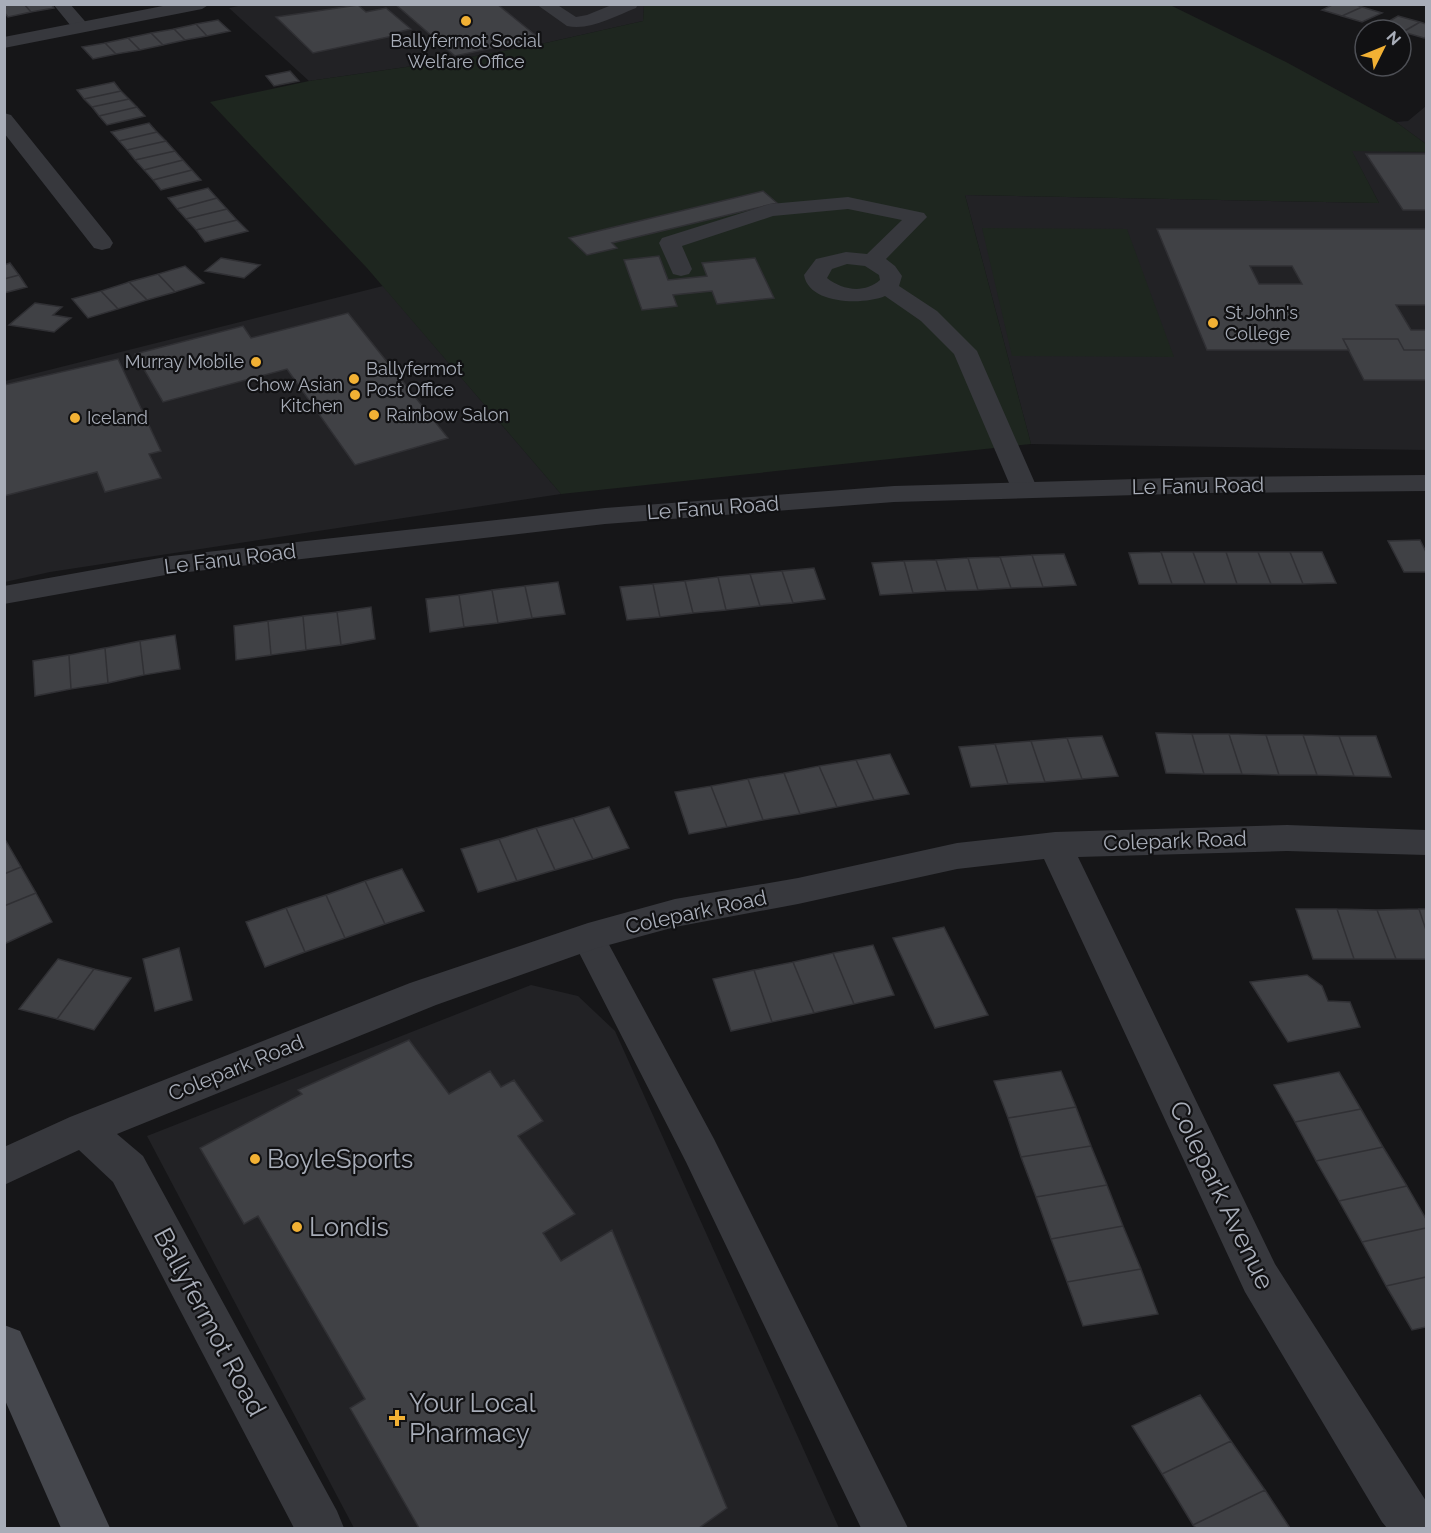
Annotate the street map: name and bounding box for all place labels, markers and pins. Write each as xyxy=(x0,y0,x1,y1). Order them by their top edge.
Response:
marker: Ballyfermot Social Welfare Office xyxy=(459,14,473,28)
place label: Ballyfermot Social Welfare Office xyxy=(390,30,542,72)
place label: St John's College xyxy=(1225,302,1298,344)
marker: St John's College xyxy=(1206,316,1220,330)
place label: Murray Mobile xyxy=(125,351,244,372)
marker: Murray Mobile xyxy=(249,355,263,369)
place label: Ballyfermot Post Office xyxy=(366,358,463,400)
marker: Ballyfermot Post Office xyxy=(347,372,361,386)
place label: Chow Asian Kitchen xyxy=(247,374,343,416)
marker: Chow Asian Kitchen xyxy=(348,388,362,402)
place label: Rainbow Salon xyxy=(386,404,509,425)
place label: Iceland xyxy=(87,407,148,428)
marker: Rainbow Salon xyxy=(367,408,381,422)
marker: Iceland xyxy=(68,411,82,425)
place label: BoyleSports xyxy=(267,1144,413,1174)
marker: BoyleSports xyxy=(248,1152,262,1166)
place label: Londis xyxy=(309,1212,389,1242)
marker: Londis xyxy=(290,1220,304,1234)
place label: Your Local Pharmacy xyxy=(409,1388,536,1448)
marker: Your Local Pharmacy xyxy=(390,1411,404,1425)

